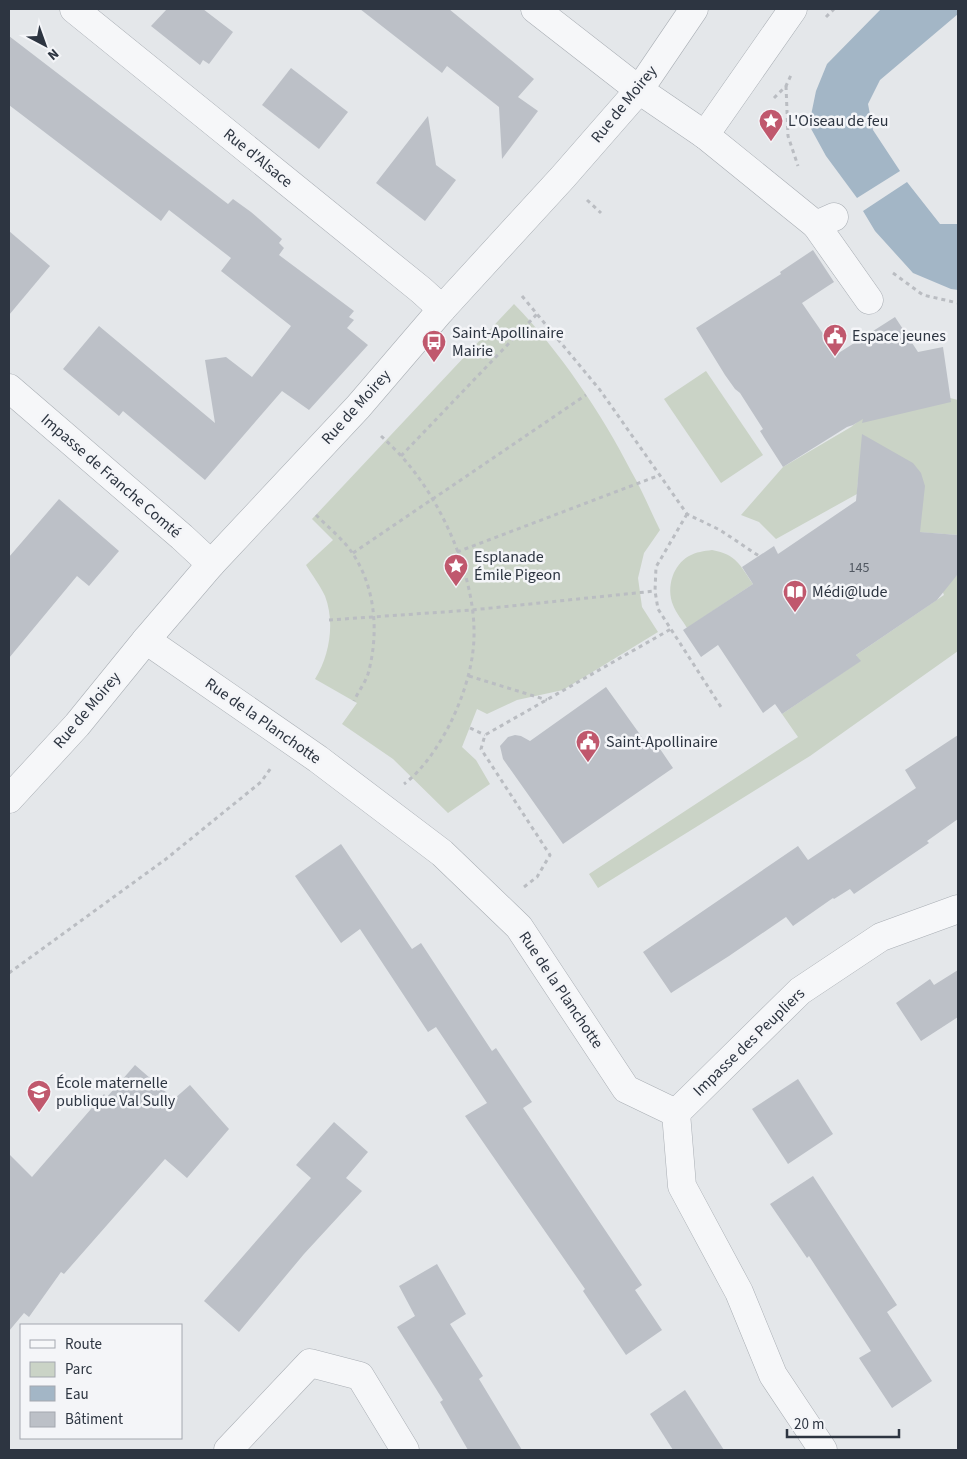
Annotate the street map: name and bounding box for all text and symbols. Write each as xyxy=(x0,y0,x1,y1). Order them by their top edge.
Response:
north arrow xyxy=(20,20,70,70)
text: N xyxy=(43,43,63,65)
street label: Rue de Moirey xyxy=(586,60,662,147)
place icon: L'Oiseau de feu xyxy=(758,108,784,142)
place label: L'Oiseau de feu xyxy=(788,110,888,132)
street label: Rue d'Alsace xyxy=(219,123,297,193)
place label: Saint-Apollinaire Mairie xyxy=(452,322,564,362)
public building icon: Espace jeunes xyxy=(822,323,848,357)
place label: Espace jeunes xyxy=(852,325,946,347)
bus stop icon: Saint-Apollinaire Mairie xyxy=(421,329,447,363)
street label: Rue de Moirey xyxy=(316,364,396,449)
street label: Impasse de Franche Comté xyxy=(36,409,186,543)
place label: Esplanade Émile Pigeon xyxy=(474,546,561,586)
place icon: Esplanade Émile Pigeon xyxy=(443,553,469,587)
house number: 145 xyxy=(849,558,869,578)
library icon: Médi@lude xyxy=(782,579,808,613)
place label: Médi@lude xyxy=(812,581,888,603)
street label: Rue de Moirey xyxy=(48,666,126,753)
street label: Rue de la Planchotte xyxy=(201,673,325,769)
public building icon: Saint-Apollinaire xyxy=(575,729,601,763)
place label: Saint-Apollinaire xyxy=(606,731,718,753)
street label: Rue de la Planchotte xyxy=(514,927,608,1053)
street label: Impasse des Peupliers xyxy=(688,983,810,1101)
place label: École maternelle publique Val Sully xyxy=(56,1072,176,1112)
school or university icon: École maternelle publique Val Sully xyxy=(26,1079,52,1113)
legend xyxy=(20,1324,182,1439)
text: Route xyxy=(65,1334,102,1355)
text: Parc xyxy=(65,1359,92,1380)
text: Eau xyxy=(65,1384,89,1405)
scale bar xyxy=(787,1406,900,1438)
text: Bâtiment xyxy=(65,1409,123,1430)
text: 20 m xyxy=(794,1414,824,1435)

